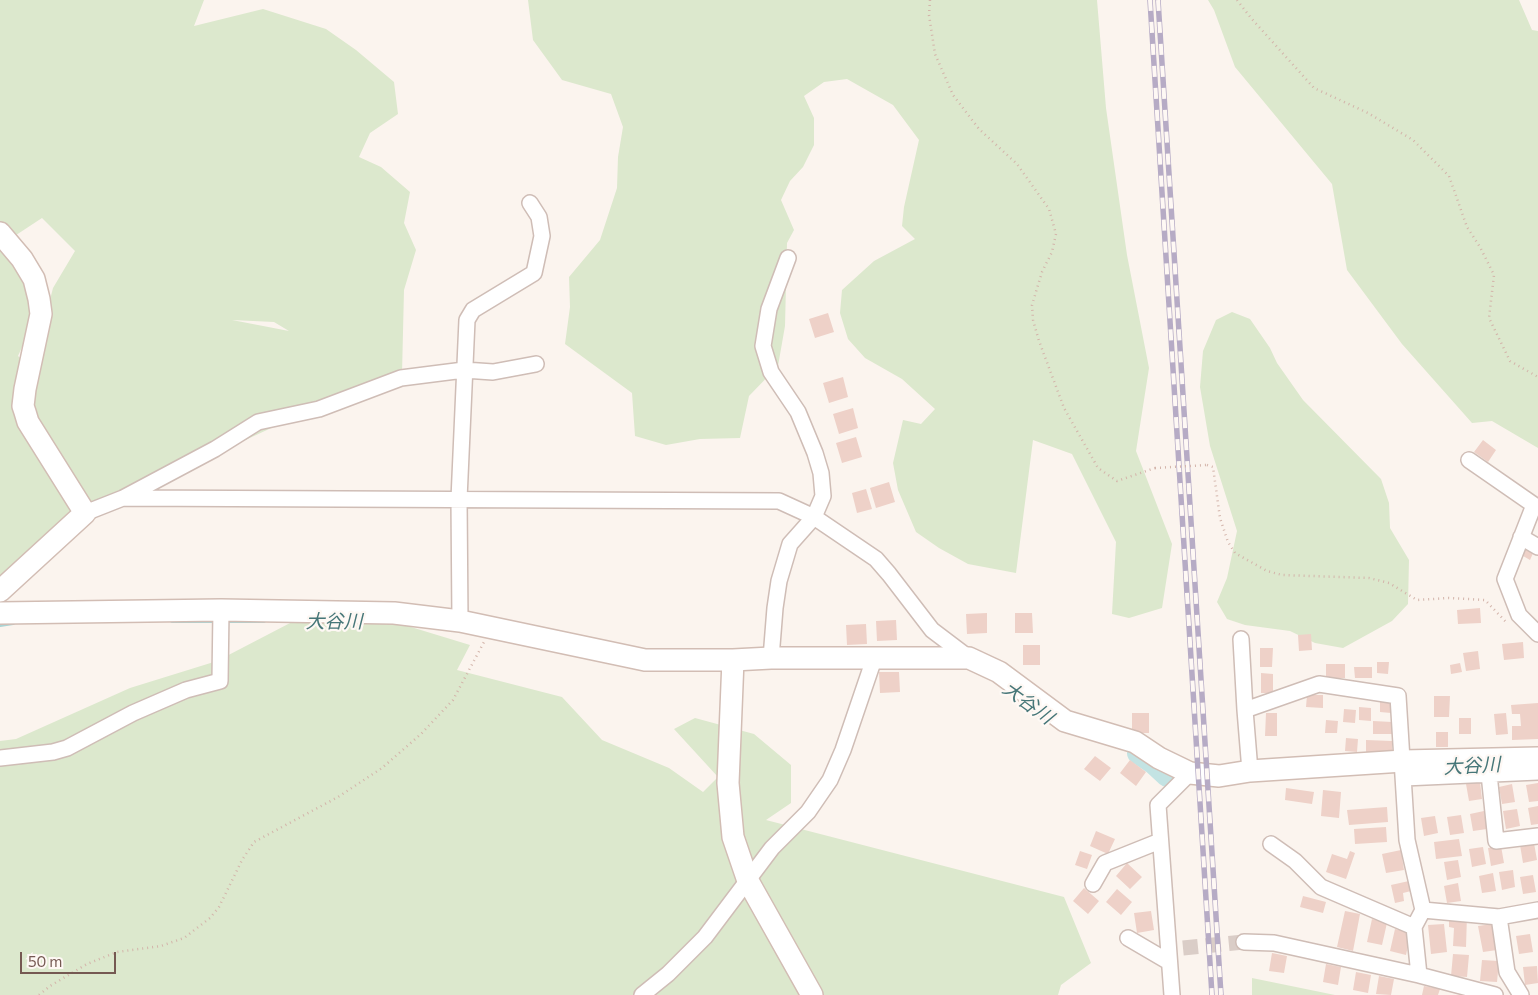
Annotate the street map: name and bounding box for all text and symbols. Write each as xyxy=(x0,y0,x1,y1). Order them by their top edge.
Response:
water label: 大谷川 xyxy=(306,611,362,633)
water label: 大谷川 xyxy=(998,677,1058,729)
water label: 大谷川 xyxy=(1443,753,1501,779)
scale bar xyxy=(22,942,119,974)
text: 50 m xyxy=(28,952,62,970)

